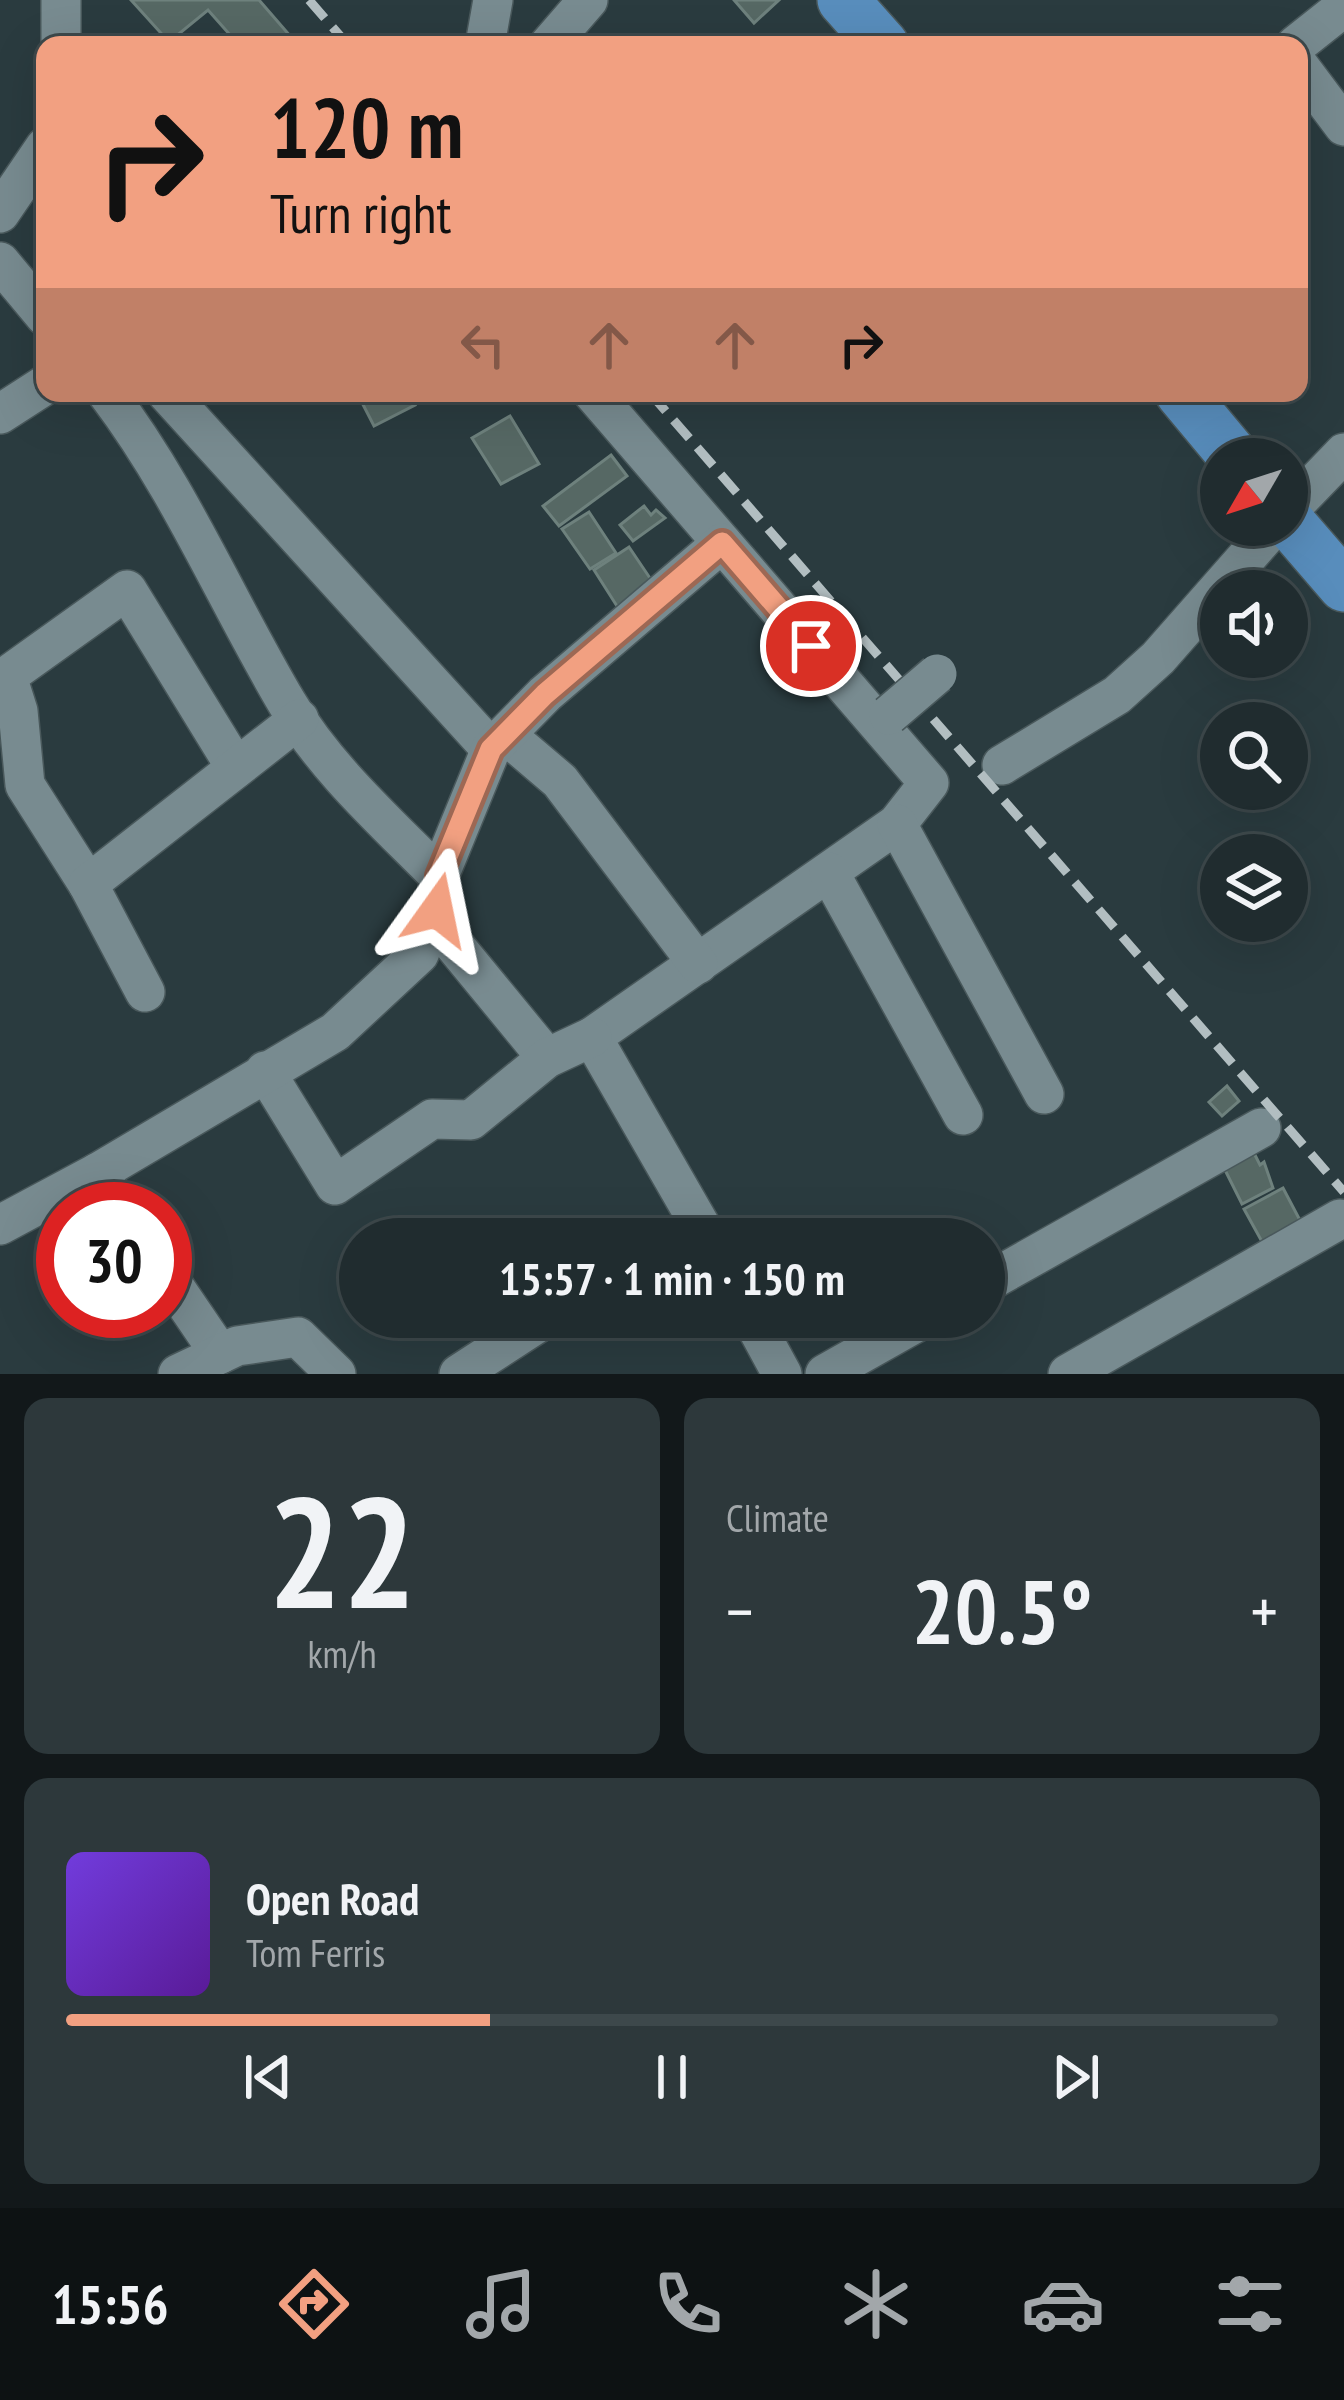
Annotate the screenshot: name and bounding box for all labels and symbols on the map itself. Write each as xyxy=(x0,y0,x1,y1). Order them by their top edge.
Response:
north arrow xyxy=(1200,438,1308,546)
pin xyxy=(760,595,862,697)
position arrow xyxy=(374,847,500,973)
speed limit sign: 30 xyxy=(36,1182,192,1338)

